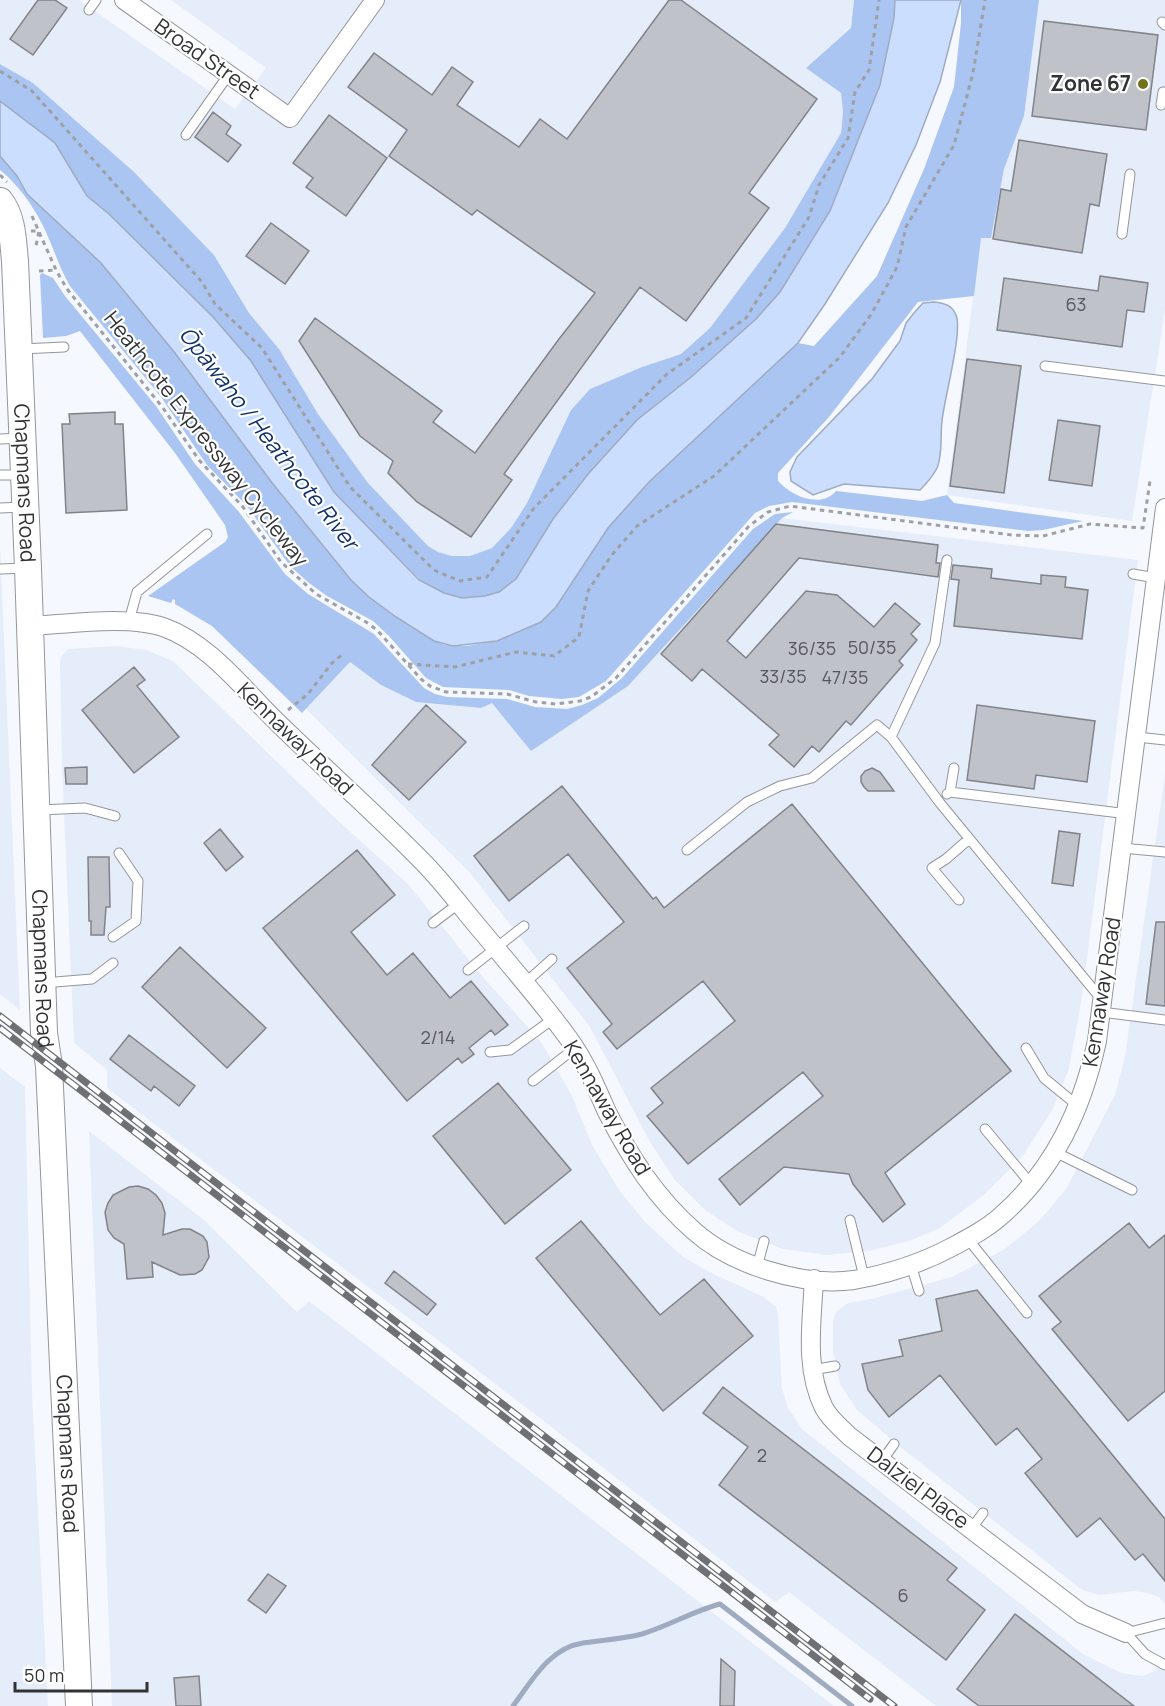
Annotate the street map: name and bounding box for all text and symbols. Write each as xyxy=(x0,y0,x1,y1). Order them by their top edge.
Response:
street label: Broad Street xyxy=(149,12,266,105)
place label: Zone 67 xyxy=(1050,69,1131,97)
marker: Zone 67 xyxy=(1136,77,1150,91)
house number: 63 xyxy=(1065,292,1087,316)
street label: Heathcote Expressway Cycleway xyxy=(98,305,315,572)
water label: Ōpāwaho / Heathcote River xyxy=(172,320,367,558)
street label: Chapmans Road xyxy=(8,403,43,563)
house number: 50/35 xyxy=(848,635,896,659)
house number: 36/35 xyxy=(788,636,836,660)
house number: 33/35 xyxy=(759,664,807,688)
house number: 47/35 xyxy=(822,665,868,689)
street label: Kennaway Road xyxy=(232,676,360,801)
street label: Chapmans Road xyxy=(26,889,61,1050)
street label: Kennaway Road xyxy=(1075,915,1127,1069)
house number: 2/14 xyxy=(421,1025,455,1049)
street label: Kennaway Road xyxy=(558,1035,658,1180)
street label: Chapmans Road xyxy=(50,1374,86,1534)
street label: Dalziel Place xyxy=(862,1440,975,1535)
house number: 2 xyxy=(757,1443,767,1467)
house number: 6 xyxy=(897,1583,909,1607)
scale bar xyxy=(15,1655,147,1693)
text: 50 m xyxy=(24,1663,64,1687)

